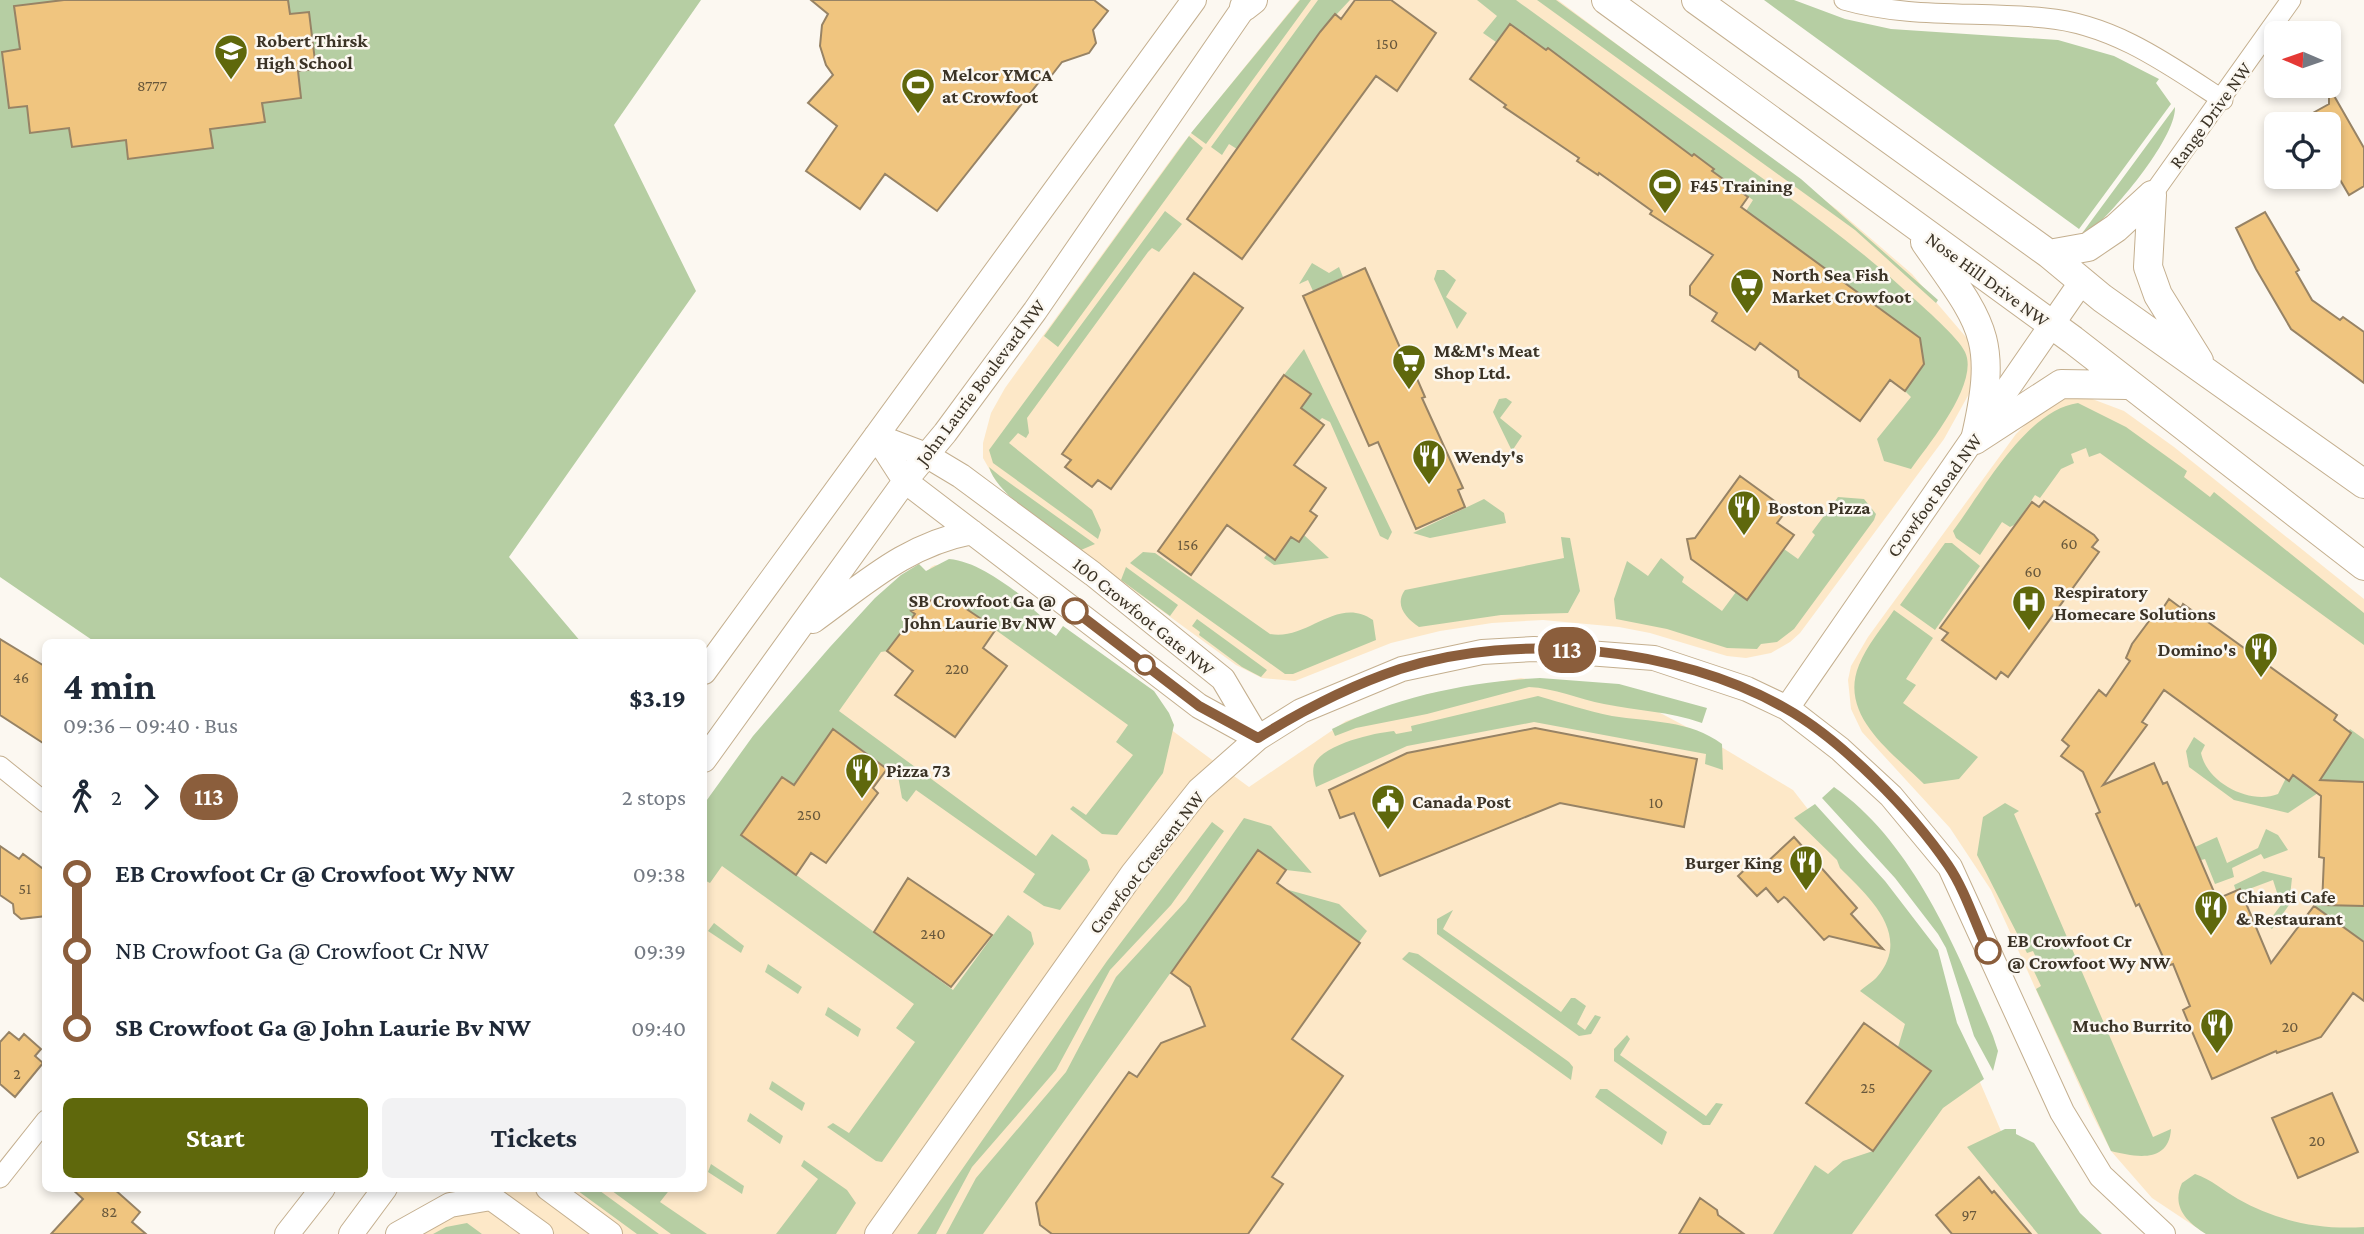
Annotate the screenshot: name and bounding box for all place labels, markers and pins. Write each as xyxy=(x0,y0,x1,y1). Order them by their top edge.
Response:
place label: Robert Thirsk High School xyxy=(256,30,368,73)
school or university icon: Robert Thirsk High School xyxy=(212,32,250,81)
place label: Melcor YMCA at Crowfoot xyxy=(942,64,1053,107)
sports icon: Melcor YMCA at Crowfoot xyxy=(899,66,937,115)
sports icon: F45 Training xyxy=(1646,166,1684,215)
place label: F45 Training xyxy=(1690,175,1793,196)
place label: North Sea Fish Market Crowfoot xyxy=(1772,264,1911,307)
supermarket icon: North Sea Fish Market Crowfoot xyxy=(1728,266,1766,315)
place label: M&M's Meat Shop Ltd. xyxy=(1434,340,1540,383)
supermarket icon: M&M's Meat Shop Ltd. xyxy=(1390,342,1428,391)
restaurant icon: Wendy's xyxy=(1410,437,1448,486)
place label: Wendy's xyxy=(1453,446,1524,467)
restaurant icon: Boston Pizza xyxy=(1725,488,1763,537)
place label: Boston Pizza xyxy=(1768,497,1871,518)
place label: Respiratory Homecare Solutions xyxy=(2054,581,2216,624)
hospital icon: Respiratory Homecare Solutions xyxy=(2010,583,2048,632)
place label: SB Crowfoot Ga @ John Laurie Bv NW xyxy=(901,590,1057,633)
marker: SB Crowfoot Ga @ John Laurie Bv NW xyxy=(1062,598,1088,624)
restaurant icon: Domino's xyxy=(2242,630,2280,679)
place label: Domino's xyxy=(2158,639,2236,660)
unlabelled marker xyxy=(1135,655,1155,675)
restaurant icon: Pizza 73 xyxy=(843,751,881,800)
place label: Pizza 73 xyxy=(886,760,951,781)
public building icon: Canada Post xyxy=(1369,782,1407,831)
place label: Canada Post xyxy=(1412,791,1511,812)
restaurant icon: Burger King xyxy=(1787,843,1825,892)
place label: Burger King xyxy=(1685,852,1782,873)
place label: Chianti Cafe & Restaurant xyxy=(2236,886,2343,929)
restaurant icon: Chianti Cafe & Restaurant xyxy=(2192,888,2230,937)
place label: EB Crowfoot Cr @ Crowfoot Wy NW xyxy=(2007,930,2171,973)
marker: EB Crowfoot Cr @ Crowfoot Wy NW xyxy=(1975,938,2001,964)
restaurant icon: Mucho Burrito xyxy=(2198,1006,2236,1055)
place label: Mucho Burrito xyxy=(2073,1015,2192,1036)

